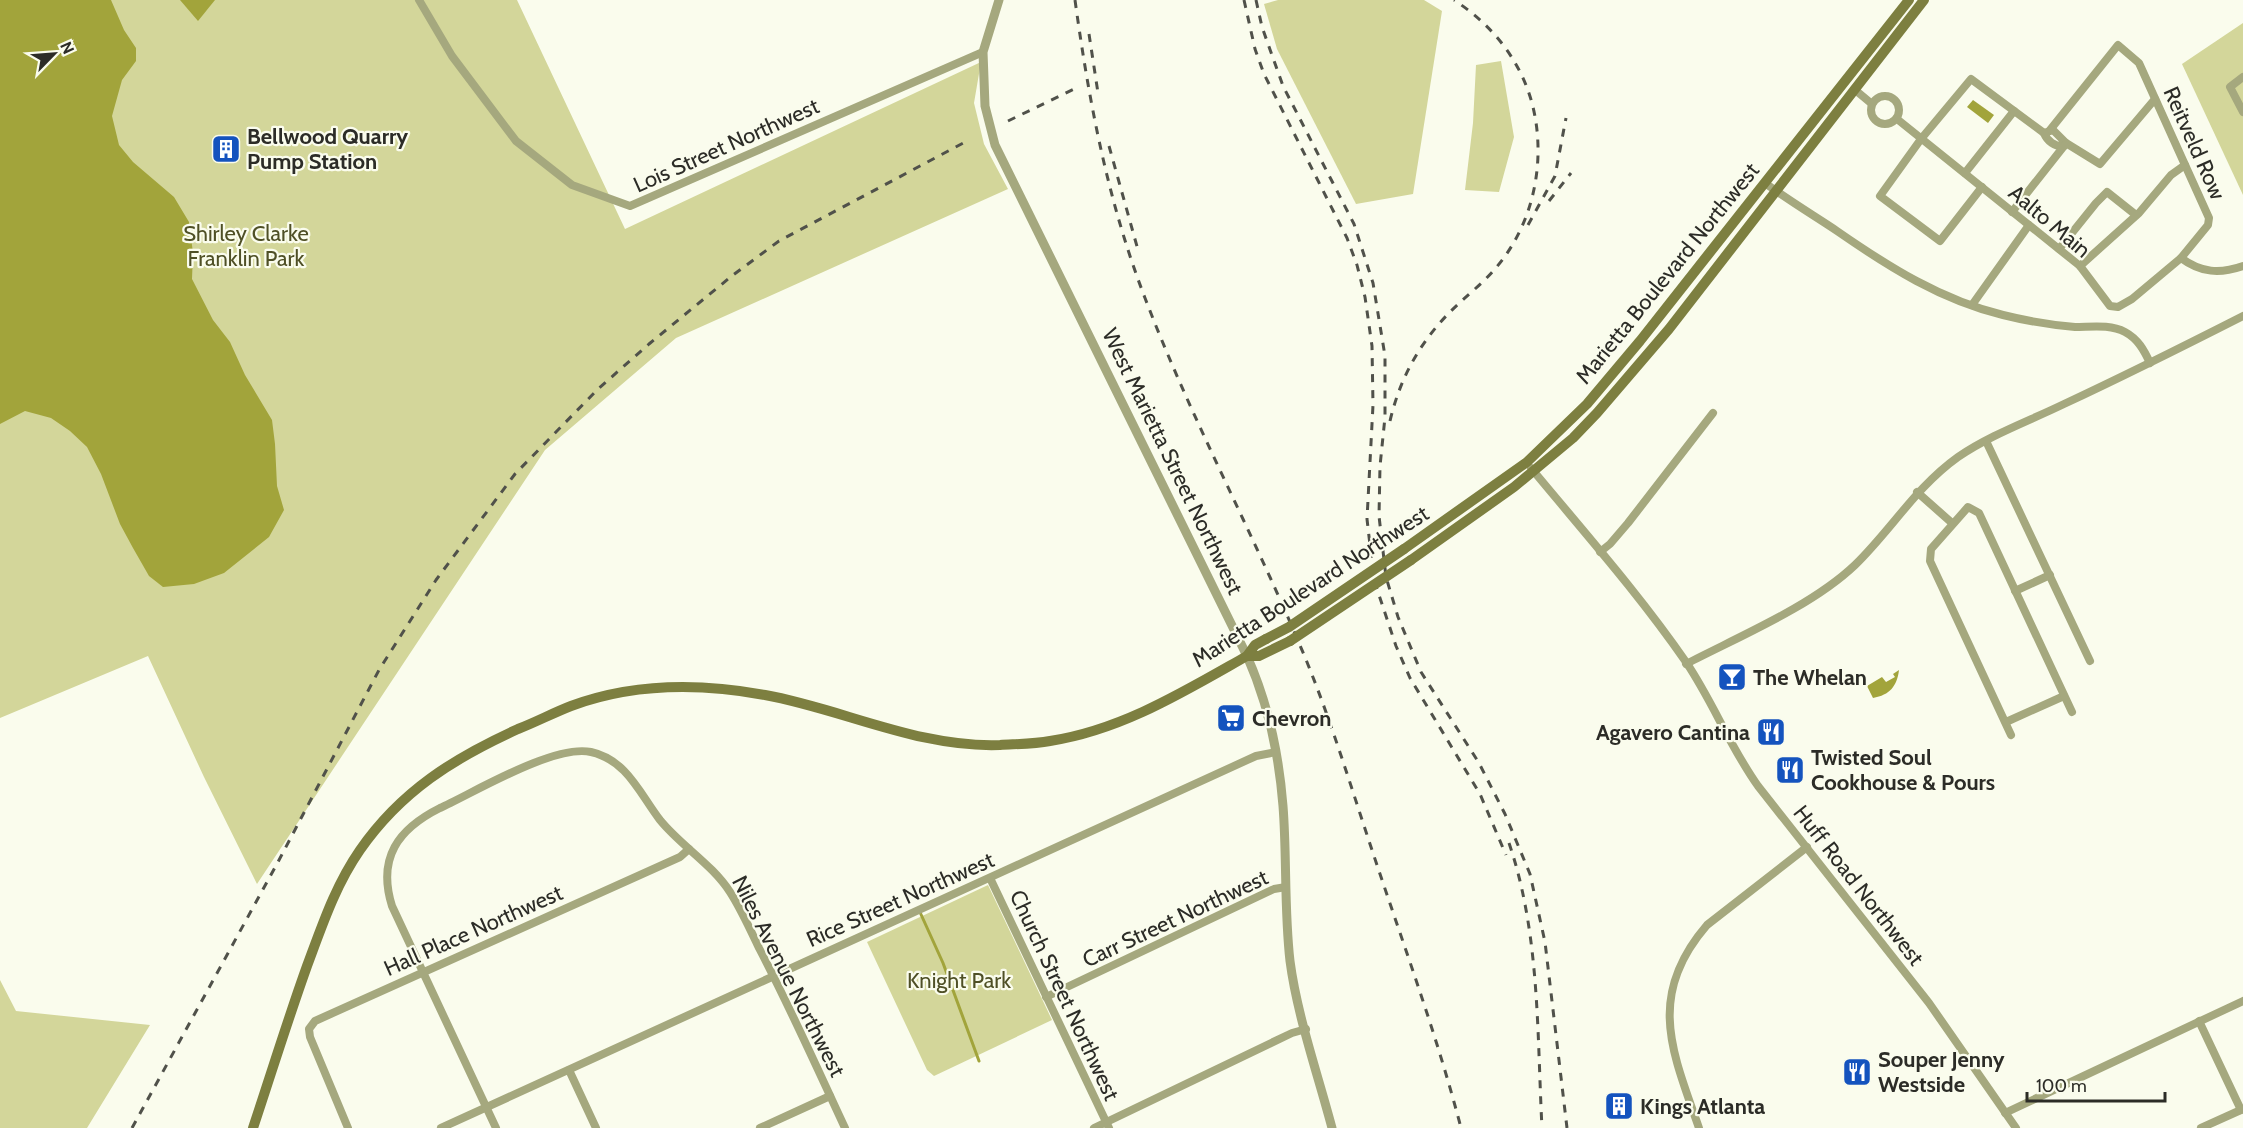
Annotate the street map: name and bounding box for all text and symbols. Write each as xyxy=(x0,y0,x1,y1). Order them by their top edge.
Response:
north arrow xyxy=(24,24,84,84)
text: N xyxy=(56,39,78,57)
street label: Reitveld Row xyxy=(2158,82,2232,204)
street label: Lois Street Northwest xyxy=(629,92,824,198)
place label: Bellwood Quarry Pump Station xyxy=(247,123,408,175)
building icon: Bellwood Quarry Pump Station xyxy=(210,133,242,165)
street label: Marietta Boulevard Northwest xyxy=(1570,157,1765,389)
street label: Aalto Main xyxy=(2003,179,2096,263)
park label: Shirley Clarke Franklin Park xyxy=(183,220,309,272)
street label: West Marietta Street Northwest xyxy=(1096,324,1249,599)
street label: Marietta Boulevard Northwest xyxy=(1187,499,1434,673)
bar icon: The Whelan xyxy=(1716,661,1748,693)
place label: The Whelan xyxy=(1753,664,1867,691)
supermarket icon: Chevron xyxy=(1215,702,1247,734)
place label: Chevron xyxy=(1252,705,1331,732)
restaurant icon: Agavero Cantina xyxy=(1755,716,1787,748)
place label: Agavero Cantina xyxy=(1596,719,1750,746)
place label: Twisted Soul Cookhouse & Pours xyxy=(1811,744,1995,796)
restaurant icon: Twisted Soul Cookhouse & Pours xyxy=(1774,754,1806,786)
street label: Huff Road Northwest xyxy=(1788,800,1930,971)
street label: Rice Street Northwest xyxy=(802,846,999,953)
street label: Carr Street Northwest xyxy=(1078,863,1273,973)
street label: Niles Avenue Northwest xyxy=(726,871,851,1082)
street label: Hall Place Northwest xyxy=(380,879,567,982)
street label: Church Street Northwest xyxy=(1004,886,1125,1105)
park label: Knight Park xyxy=(907,967,1011,994)
place label: Souper Jenny Westside xyxy=(1878,1046,2005,1098)
restaurant icon: Souper Jenny Westside xyxy=(1841,1056,1873,1088)
scale bar xyxy=(2027,1065,2165,1103)
text: 100 m xyxy=(2036,1075,2087,1097)
building icon: Kings Atlanta xyxy=(1603,1090,1635,1122)
place label: Kings Atlanta xyxy=(1640,1093,1765,1120)

